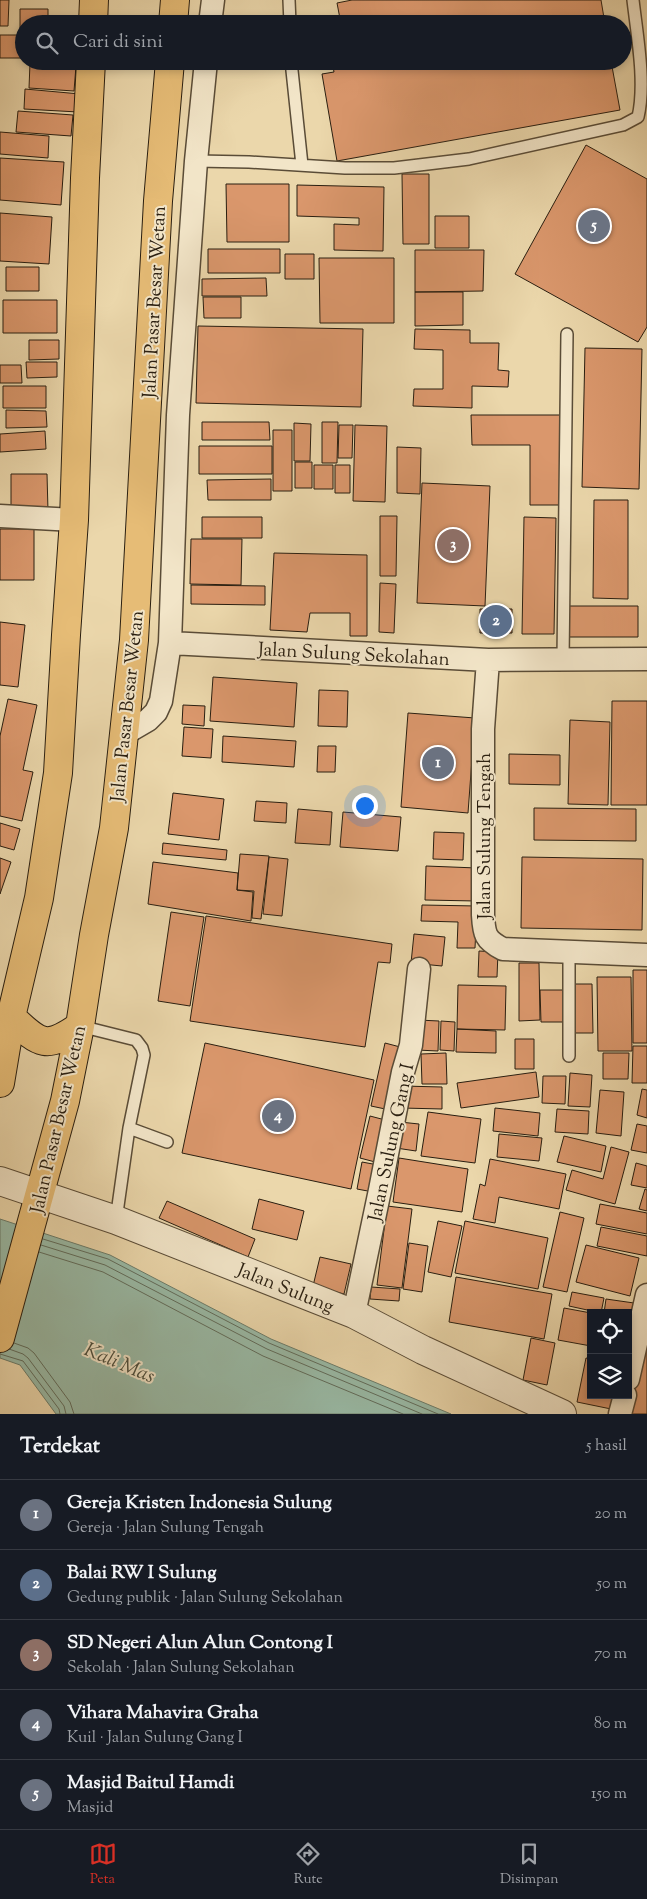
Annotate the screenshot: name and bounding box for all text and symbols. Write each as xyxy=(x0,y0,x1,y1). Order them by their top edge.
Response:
search box xyxy=(15,15,632,70)
icon: search xyxy=(33,29,61,57)
text: Cari di sini xyxy=(73,29,163,56)
street label: Jalan Pasar Besar Wetan xyxy=(137,205,174,400)
pin: 5 xyxy=(578,207,610,245)
pin: 3 xyxy=(437,526,469,564)
pin: 2 xyxy=(480,602,512,640)
street label: Jalan Pasar Besar Wetan xyxy=(105,609,152,804)
street label: Jalan Sulung Sekolahan xyxy=(256,637,450,674)
pin: 1 xyxy=(422,744,454,782)
street label: Jalan Sulung Tengah xyxy=(472,752,499,921)
your location xyxy=(352,793,378,819)
street label: Jalan Pasar Besar Wetan xyxy=(24,1023,94,1217)
street label: Jalan Sulung Gang I xyxy=(362,1061,422,1225)
pin: 4 xyxy=(262,1097,294,1135)
street label: Jalan Sulung xyxy=(232,1257,338,1321)
map controls xyxy=(587,1309,632,1399)
button: locate xyxy=(587,1309,632,1354)
water label: Kali Mas xyxy=(79,1336,159,1392)
button: layers xyxy=(587,1354,632,1399)
text: Terdekat xyxy=(20,1432,100,1462)
text: 5 hasil xyxy=(586,1435,627,1458)
text: Gereja Kristen Indonesia Sulung xyxy=(67,1490,332,1517)
text: 1 xyxy=(33,1503,39,1526)
text: 20 m xyxy=(594,1503,627,1526)
text: Gereja · Jalan Sulung Tengah xyxy=(67,1517,264,1540)
text: Balai RW I Sulung xyxy=(67,1560,217,1587)
text: 2 xyxy=(32,1573,40,1596)
text: 50 m xyxy=(596,1573,627,1596)
text: Gedung publik · Jalan Sulung Sekolahan xyxy=(67,1587,343,1610)
text: SD Negeri Alun Alun Contong I xyxy=(67,1630,333,1657)
text: 3 xyxy=(33,1643,39,1666)
text: 70 m xyxy=(594,1643,627,1666)
text: Sekolah · Jalan Sulung Sekolahan xyxy=(67,1657,295,1680)
text: Vihara Mahavira Graha xyxy=(67,1700,259,1727)
text: 4 xyxy=(32,1713,40,1736)
text: 80 m xyxy=(594,1713,627,1736)
text: Kuil · Jalan Sulung Gang I xyxy=(67,1727,243,1750)
text: Masjid Baitul Hamdi xyxy=(67,1770,234,1797)
text: 5 xyxy=(33,1783,39,1806)
text: 150 m xyxy=(591,1783,627,1806)
text: Masjid xyxy=(67,1797,113,1820)
tab: Peta xyxy=(89,1840,117,1890)
tab: Rute xyxy=(294,1840,323,1890)
tab: Disimpan xyxy=(500,1840,558,1890)

